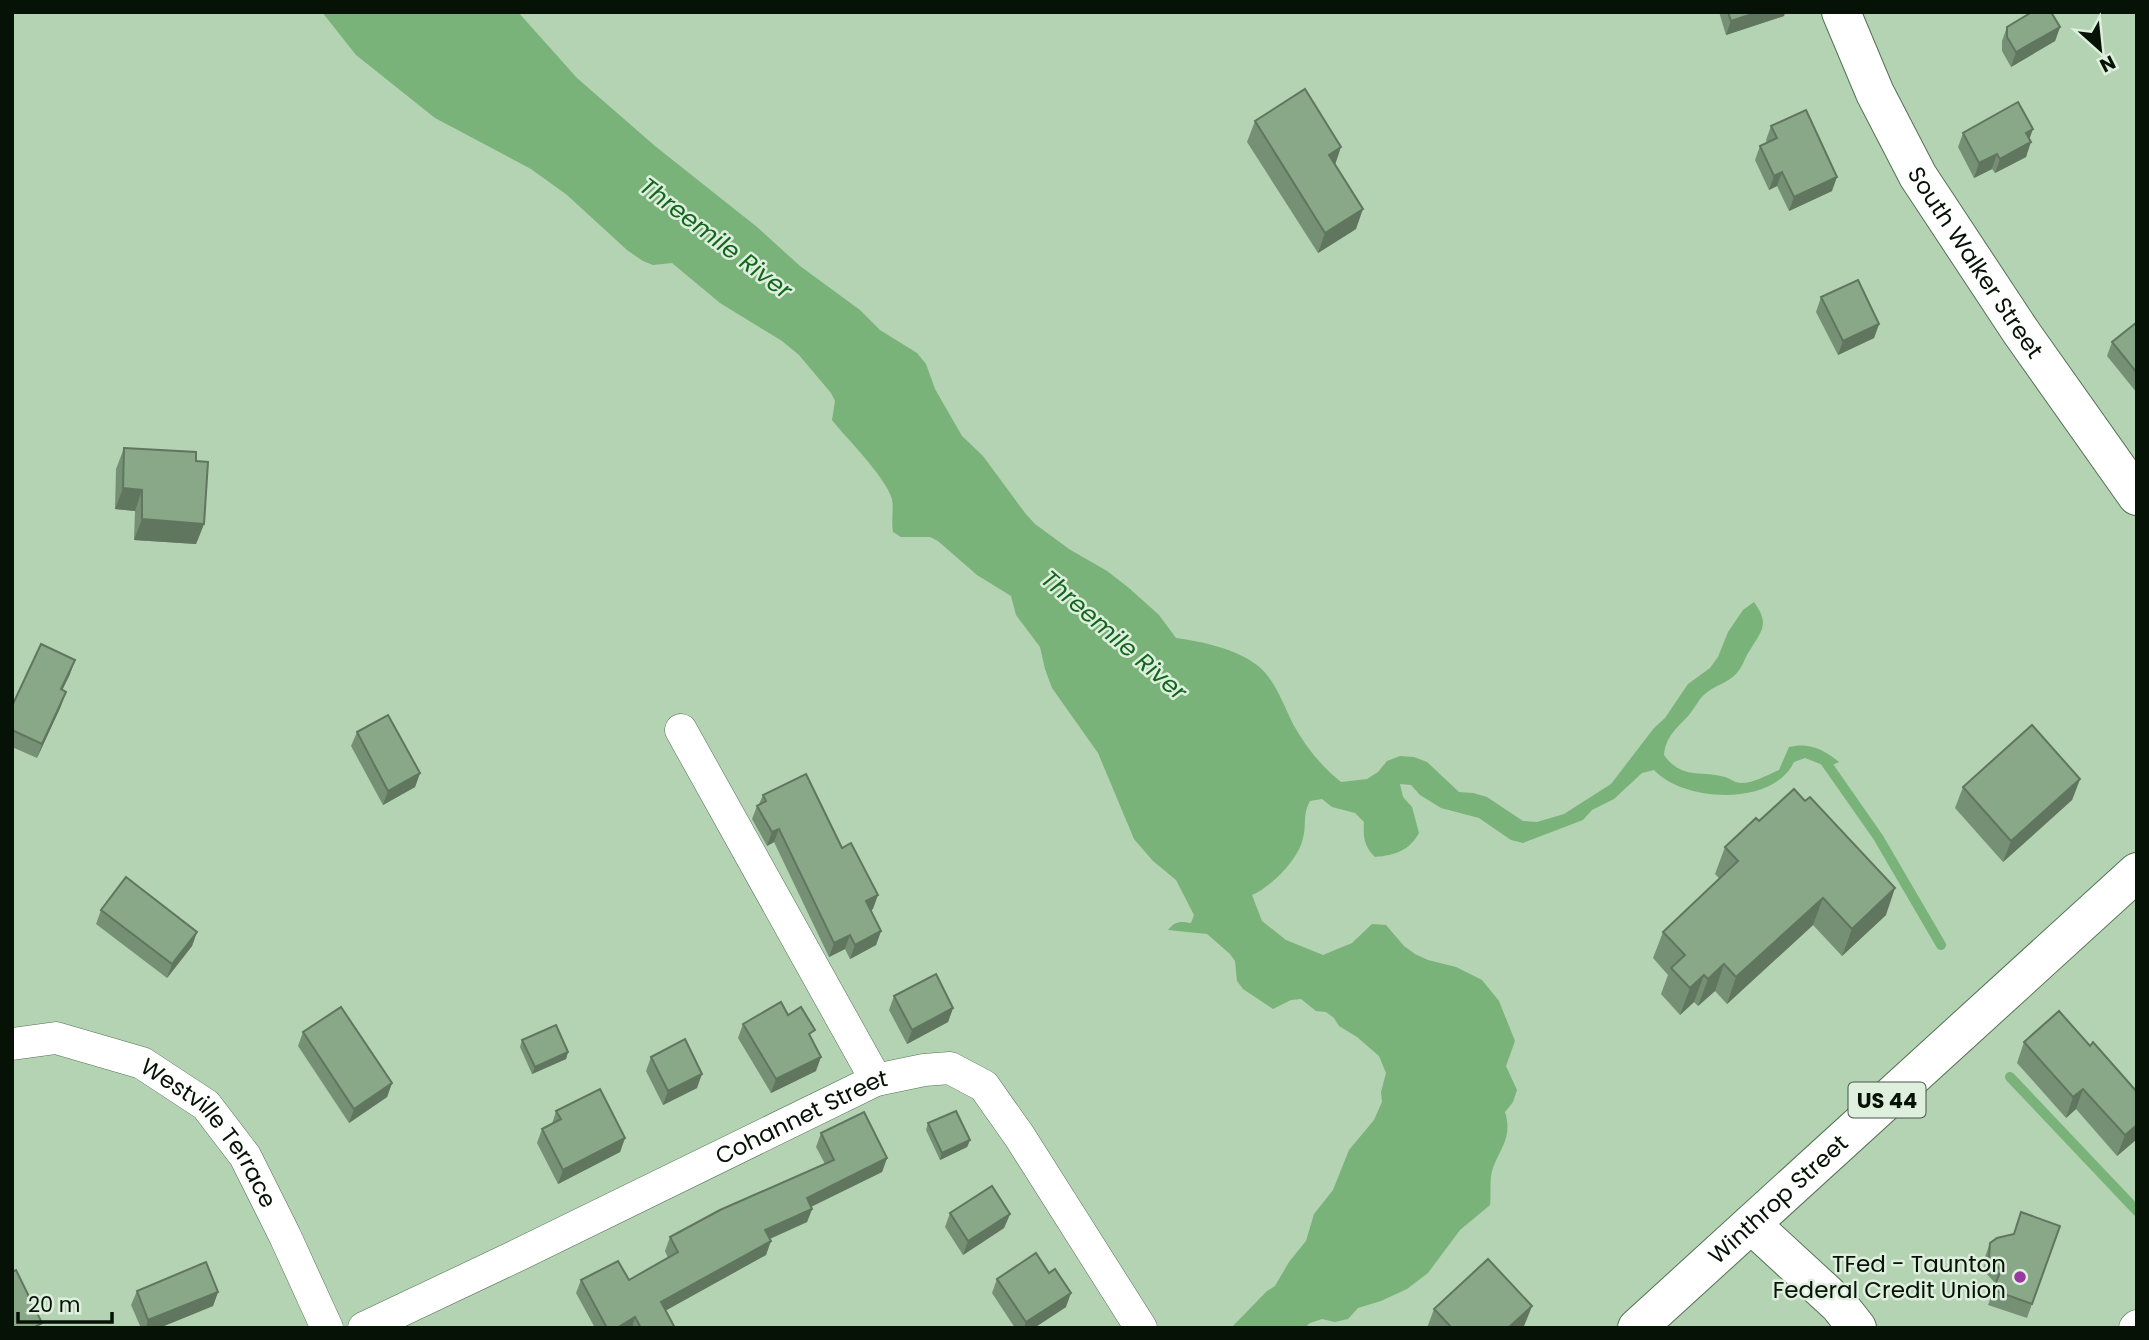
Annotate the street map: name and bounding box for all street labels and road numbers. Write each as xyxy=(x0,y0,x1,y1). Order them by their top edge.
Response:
street label: South Walker Street xyxy=(1900,161,2051,365)
street label: Westville Terrace xyxy=(134,1050,284,1213)
street label: Cohannet Street xyxy=(710,1062,890,1172)
road number: US 44 xyxy=(1848,1082,1926,1118)
street label: Winthrop Street xyxy=(1701,1127,1855,1271)

